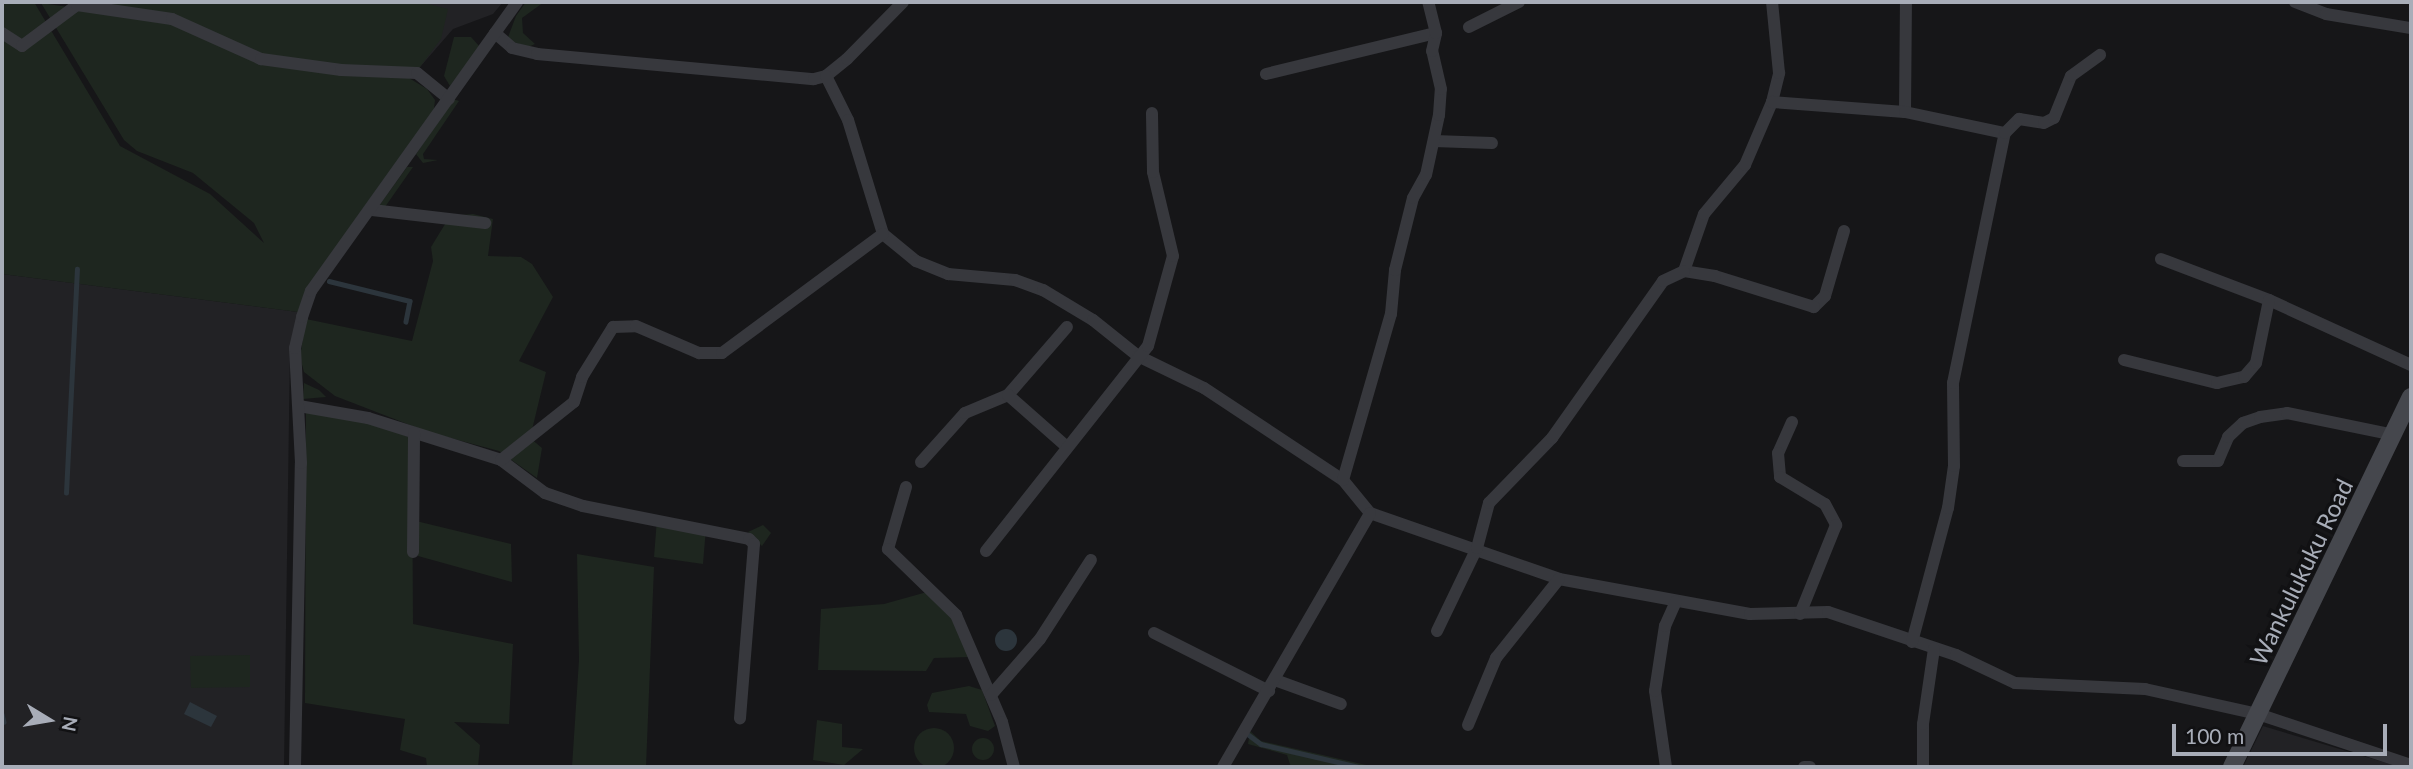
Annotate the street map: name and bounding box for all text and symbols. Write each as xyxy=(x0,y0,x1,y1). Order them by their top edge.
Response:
street label: Wankulukuku Road xyxy=(2243,474,2359,670)
north arrow xyxy=(14,685,84,755)
scale bar xyxy=(2175,710,2390,754)
text: N xyxy=(57,715,83,733)
text: 100 m xyxy=(2185,723,2244,748)

